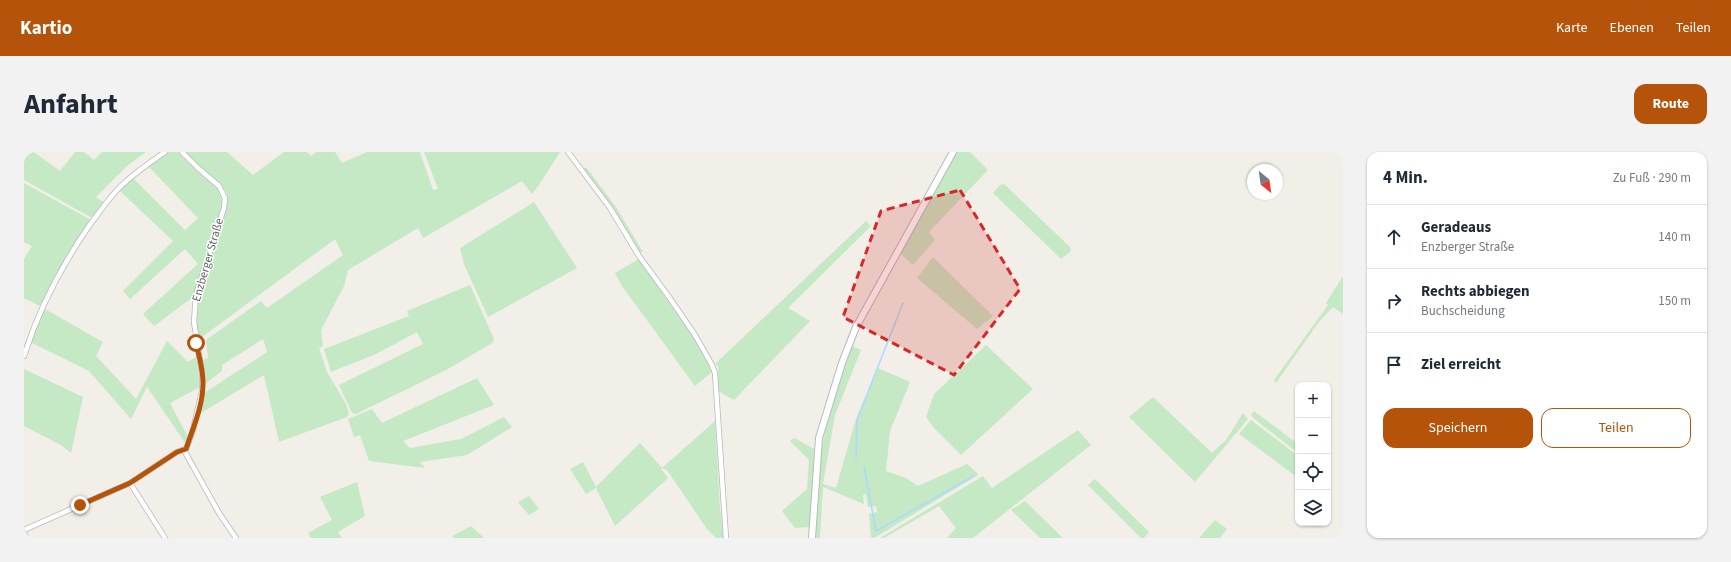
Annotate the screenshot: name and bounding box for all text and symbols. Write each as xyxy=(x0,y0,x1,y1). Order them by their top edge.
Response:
text: Kartio xyxy=(20,15,72,42)
text: Karte xyxy=(1556,18,1588,38)
text: Ebenen xyxy=(1610,18,1654,38)
text: Teilen xyxy=(1676,18,1711,38)
text: Anfahrt xyxy=(24,84,118,124)
button: Route xyxy=(1634,84,1707,124)
north arrow xyxy=(1247,164,1283,200)
text: 4 Min. xyxy=(1383,166,1428,190)
text: Zu Fuß · 290 m xyxy=(1613,169,1691,187)
street label: Enzberger Straße xyxy=(188,216,228,304)
text: Geradeaus xyxy=(1421,217,1491,238)
icon: ahead xyxy=(1383,226,1405,248)
text: 140 m xyxy=(1658,228,1691,246)
text: Enzberger Straße xyxy=(1421,238,1514,256)
text: Rechts abbiegen xyxy=(1421,281,1530,302)
icon: right xyxy=(1383,290,1405,312)
text: 150 m xyxy=(1658,292,1691,310)
text: Buchscheidung xyxy=(1421,302,1505,320)
route start xyxy=(187,334,205,352)
icon: arrive xyxy=(1383,354,1405,376)
text: Ziel erreicht xyxy=(1421,354,1501,375)
map controls xyxy=(1295,382,1331,526)
button: + xyxy=(1295,382,1331,418)
button: Speichern xyxy=(1383,408,1533,448)
button: Teilen xyxy=(1541,408,1691,448)
button: − xyxy=(1295,418,1331,454)
button: locate xyxy=(1295,454,1331,490)
button: layers xyxy=(1295,490,1331,526)
route end xyxy=(71,496,89,514)

